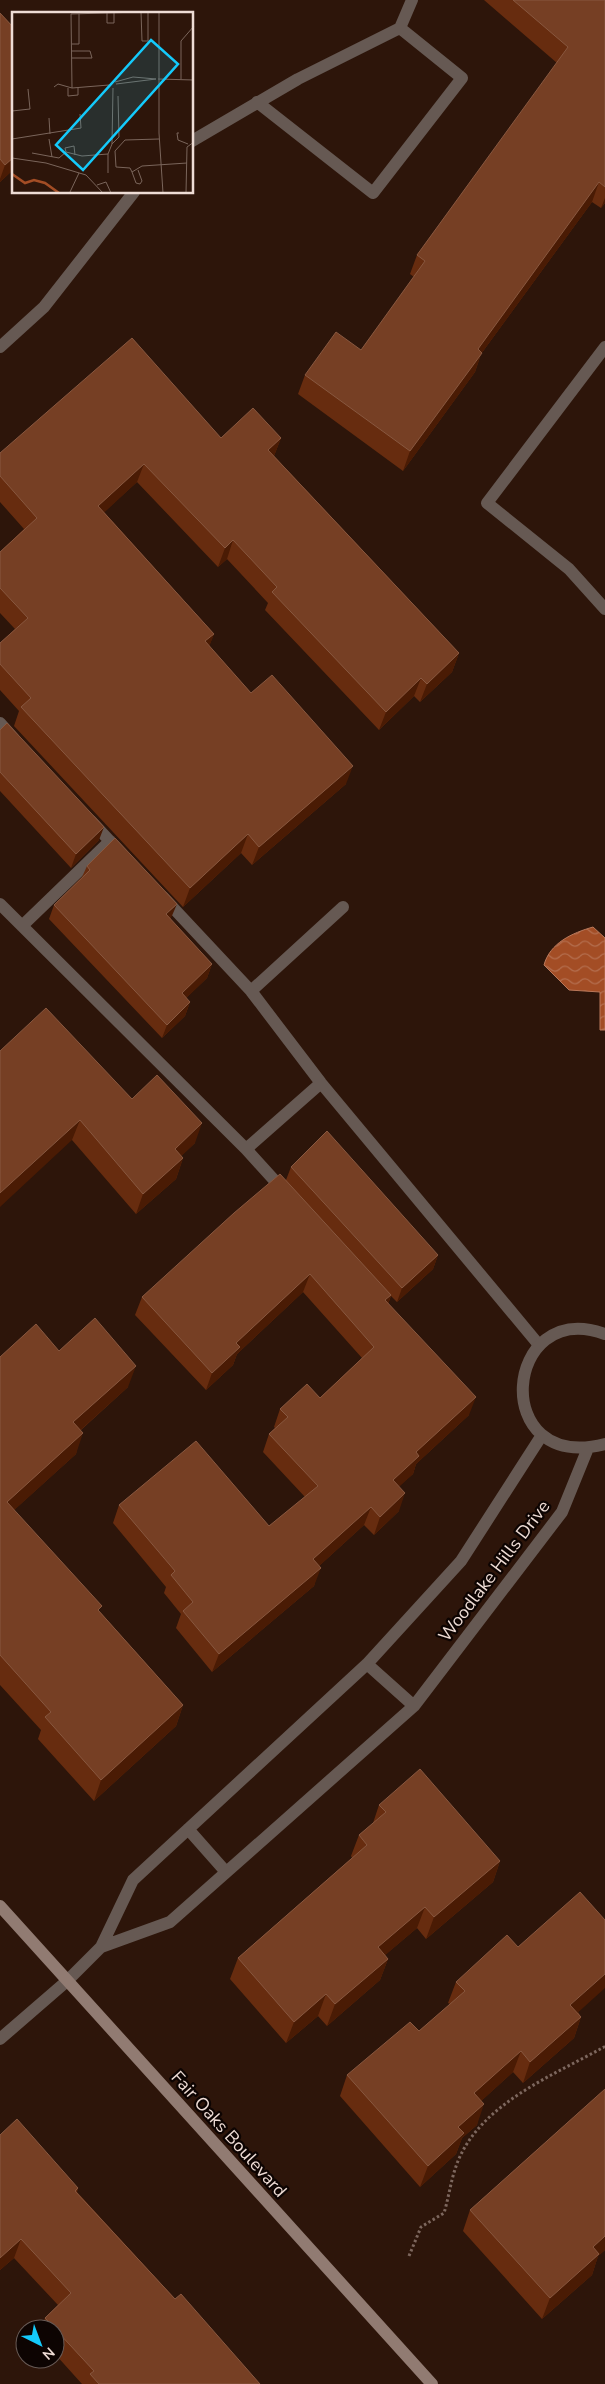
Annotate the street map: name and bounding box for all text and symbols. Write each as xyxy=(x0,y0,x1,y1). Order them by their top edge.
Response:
inset map xyxy=(12,12,194,194)
street label: Woodlake Hills Drive xyxy=(433,1495,555,1647)
street label: Fair Oaks Boulevard xyxy=(166,2066,292,2202)
north arrow xyxy=(15,2319,65,2369)
text: N xyxy=(38,2343,59,2364)

